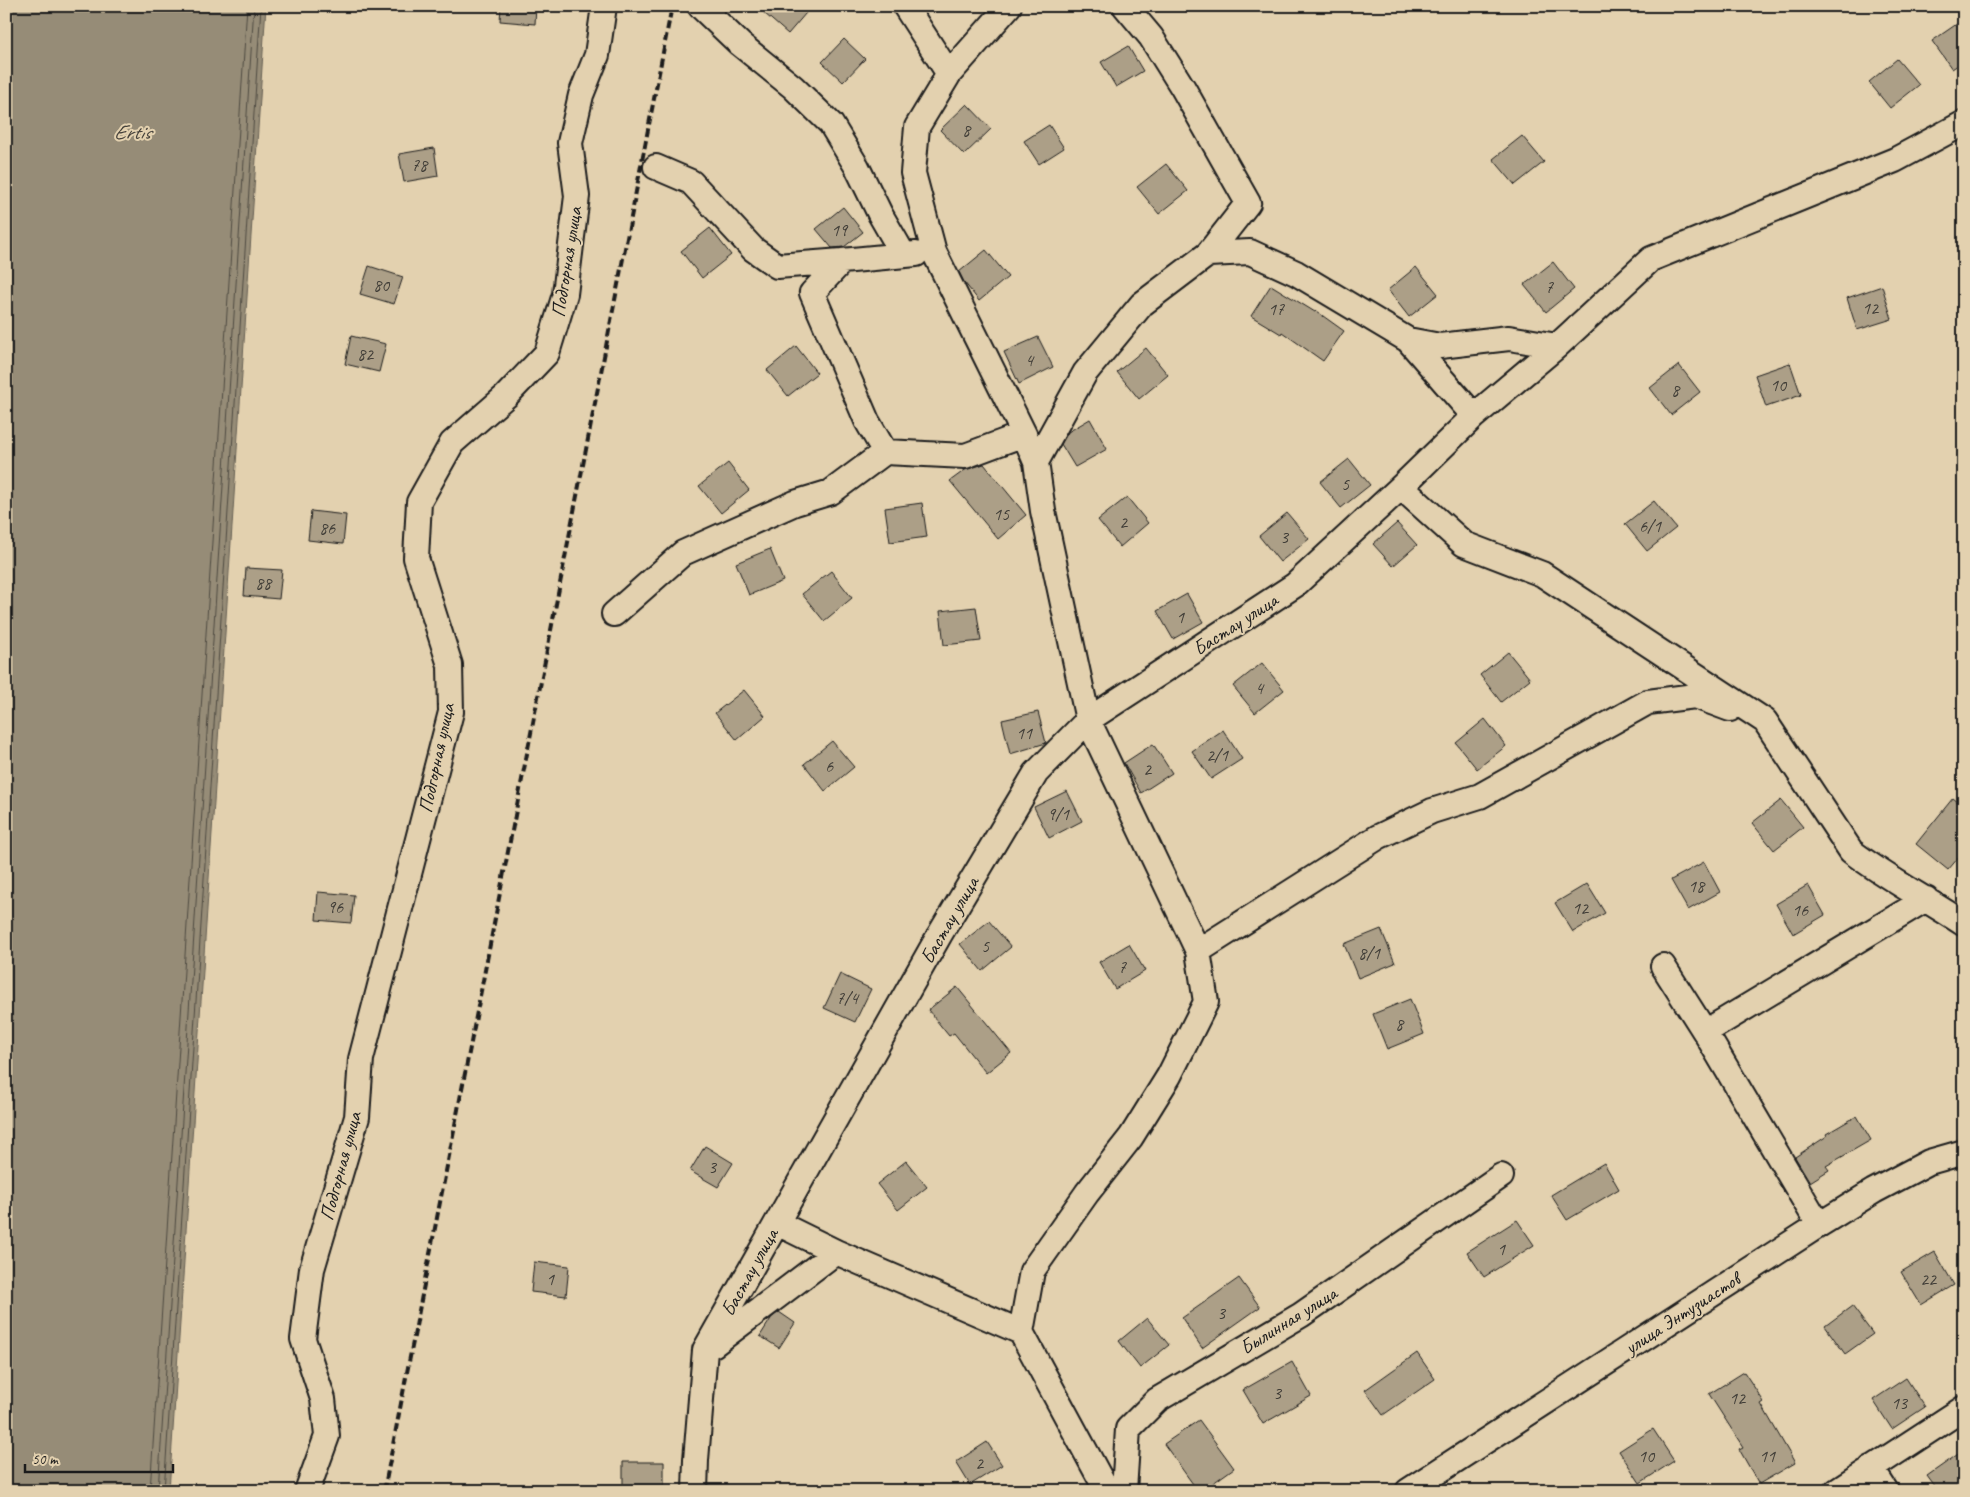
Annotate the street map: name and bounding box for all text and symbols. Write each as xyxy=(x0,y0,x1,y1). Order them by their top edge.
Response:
water label: Ertis xyxy=(114,119,154,145)
house number: 8 xyxy=(962,119,972,141)
house number: 78 xyxy=(411,154,429,176)
street label: Подгорная улица xyxy=(545,204,588,319)
house number: 19 xyxy=(831,219,849,241)
house number: 80 xyxy=(373,274,391,296)
house number: 7 xyxy=(1545,276,1554,298)
house number: 12 xyxy=(1862,297,1880,319)
house number: 17 xyxy=(1268,298,1285,320)
house number: 82 xyxy=(357,343,375,365)
house number: 4 xyxy=(1025,349,1035,371)
house number: 10 xyxy=(1770,374,1788,396)
house number: 8 xyxy=(1671,379,1681,401)
house number: 5 xyxy=(1341,473,1350,495)
house number: 15 xyxy=(993,503,1010,525)
house number: 2 xyxy=(1119,511,1129,533)
house number: 6/1 xyxy=(1639,515,1662,537)
house number: 86 xyxy=(319,517,336,539)
house number: 3 xyxy=(1280,526,1290,548)
house number: 88 xyxy=(255,572,273,594)
street label: Бастау улица xyxy=(1188,587,1284,661)
house number: 1 xyxy=(1176,606,1185,628)
house number: 4 xyxy=(1255,677,1265,699)
street label: Подгорная улица xyxy=(413,700,461,815)
house number: 11 xyxy=(1016,722,1033,744)
house number: 2/1 xyxy=(1206,744,1229,766)
house number: 6 xyxy=(825,755,834,777)
house number: 2 xyxy=(1143,758,1153,780)
house number: 9/1 xyxy=(1047,803,1070,825)
street label: Бастау улица xyxy=(915,871,985,968)
house number: 18 xyxy=(1688,875,1706,897)
house number: 96 xyxy=(327,896,344,918)
house number: 12 xyxy=(1572,897,1590,919)
house number: 16 xyxy=(1792,899,1809,921)
house number: 5 xyxy=(981,935,990,957)
house number: 8/1 xyxy=(1358,942,1381,964)
house number: 7 xyxy=(1118,956,1127,978)
house number: 7/4 xyxy=(836,987,860,1009)
house number: 8 xyxy=(1395,1013,1405,1035)
street label: Подгорная улица xyxy=(314,1108,367,1223)
house number: 3 xyxy=(708,1156,718,1178)
street label: Бастау улица xyxy=(715,1222,785,1320)
house number: 1 xyxy=(1497,1238,1506,1260)
street label: улица Энтузиастов xyxy=(1619,1265,1747,1360)
house number: 1 xyxy=(546,1268,555,1290)
house number: 22 xyxy=(1920,1268,1938,1290)
street label: Былинная улица xyxy=(1235,1280,1343,1360)
house number: 3 xyxy=(1217,1302,1227,1324)
house number: 3 xyxy=(1273,1382,1283,1404)
house number: 12 xyxy=(1729,1387,1747,1409)
house number: 13 xyxy=(1891,1392,1909,1414)
scale bar xyxy=(25,1442,172,1474)
house number: 10 xyxy=(1638,1445,1656,1467)
house number: 11 xyxy=(1759,1445,1776,1467)
text: 50 m xyxy=(32,1450,59,1469)
house number: 2 xyxy=(975,1452,985,1474)

